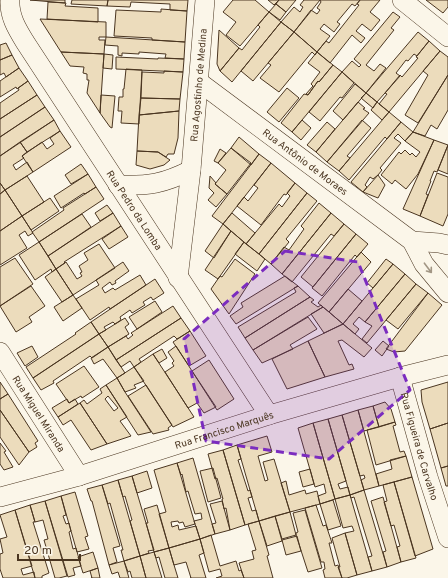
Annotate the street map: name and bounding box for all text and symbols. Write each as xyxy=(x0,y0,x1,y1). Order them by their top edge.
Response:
street label: Rua Agostinho de Medina xyxy=(188,28,211,142)
street label: Rua Antônio de Moraes xyxy=(259,127,350,199)
street label: Rua Pedro da Lomba xyxy=(103,168,164,253)
one-way arrow xyxy=(424,263,432,274)
street label: Rua Miguel Miranda xyxy=(9,374,67,455)
street label: Rua Figueira de Carvalho xyxy=(397,391,440,503)
street label: Rua Francisco Marquês xyxy=(173,409,276,453)
scale bar xyxy=(18,536,80,562)
text: 20 m xyxy=(24,543,52,559)

